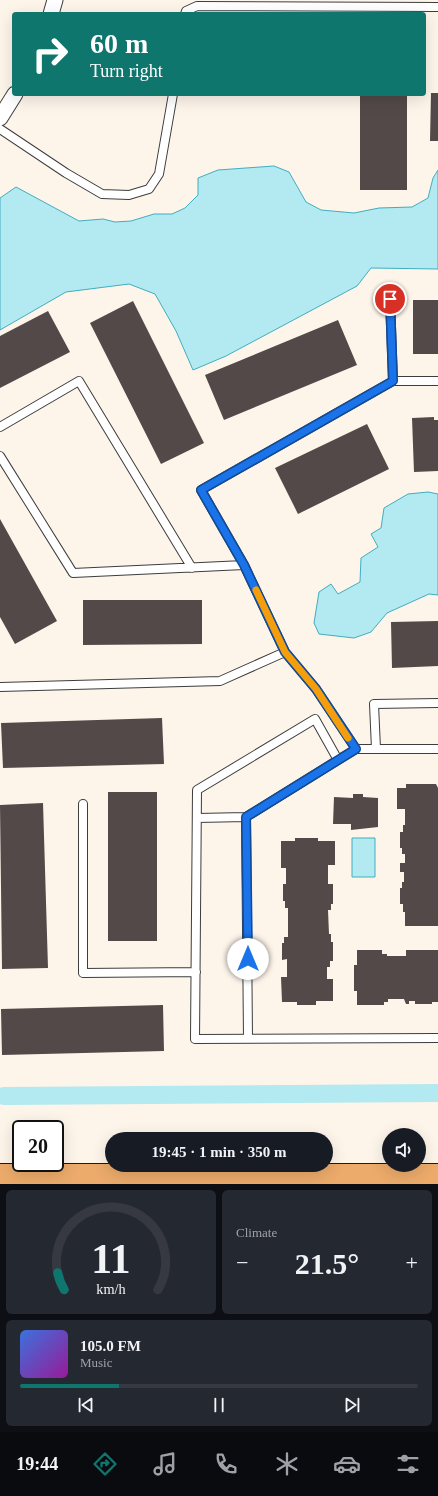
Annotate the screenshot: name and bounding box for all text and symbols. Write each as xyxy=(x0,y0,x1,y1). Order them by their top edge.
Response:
icon: right xyxy=(24,28,76,80)
text: 60 m xyxy=(90,28,148,59)
text: Turn right xyxy=(90,61,163,81)
pin xyxy=(373,282,407,316)
icon: arrive xyxy=(379,288,401,310)
position arrow xyxy=(227,938,269,980)
speed limit sign: 20 xyxy=(12,1120,64,1172)
map controls xyxy=(382,1128,426,1172)
button: sound xyxy=(382,1128,426,1172)
text: 19:45 · 1 min · 350 m xyxy=(152,1144,287,1160)
text: Climate xyxy=(236,1225,277,1240)
text: 11 xyxy=(91,1236,131,1282)
text: 21.5° xyxy=(295,1247,359,1280)
text: − xyxy=(236,1250,248,1275)
text: + xyxy=(406,1250,418,1275)
text: km/h xyxy=(96,1281,126,1297)
text: 105.0 FM xyxy=(80,1338,141,1354)
text: Music xyxy=(80,1355,113,1370)
icon: previous xyxy=(75,1394,97,1416)
icon: pause xyxy=(208,1394,230,1416)
icon: next xyxy=(341,1394,363,1416)
icon: directions xyxy=(91,1450,119,1478)
icon: music xyxy=(151,1450,179,1478)
icon: phone xyxy=(212,1450,240,1478)
icon: climate xyxy=(273,1450,301,1478)
icon: car xyxy=(333,1450,361,1478)
icon: filters xyxy=(394,1450,422,1478)
text: 19:44 xyxy=(16,1454,58,1474)

